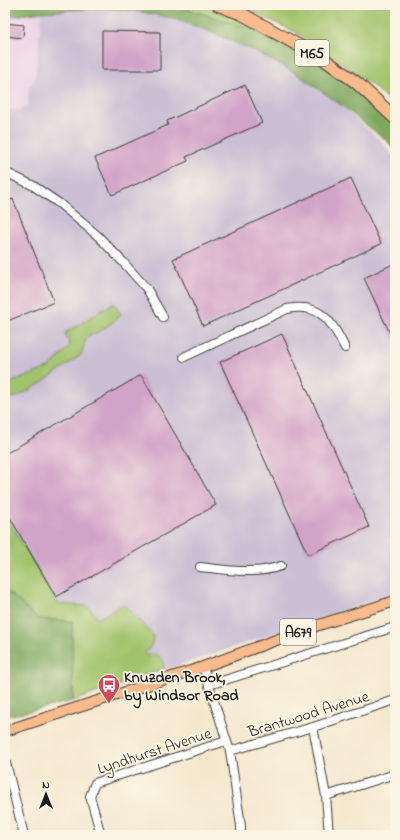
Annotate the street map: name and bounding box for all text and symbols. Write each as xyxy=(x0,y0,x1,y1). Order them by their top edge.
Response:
road number: M65 xyxy=(295,40,329,66)
road number: A679 xyxy=(280,619,316,645)
place label: Knuzden Brook, by Windsor Road xyxy=(124,666,239,709)
bus stop icon: Knuzden Brook, by Windsor Road xyxy=(96,672,122,705)
street label: Brantwood Avenue xyxy=(244,685,373,745)
street label: Lyndhurst Avenue xyxy=(94,722,216,782)
north arrow xyxy=(26,774,66,814)
text: N xyxy=(42,777,50,793)

